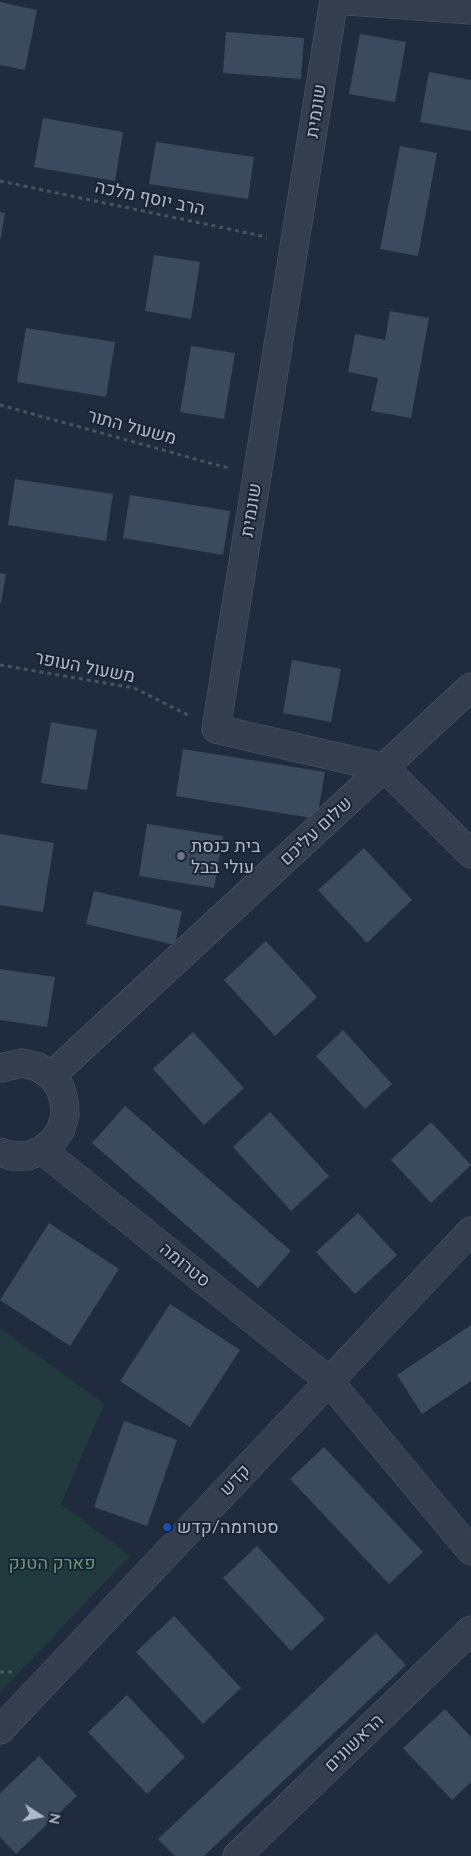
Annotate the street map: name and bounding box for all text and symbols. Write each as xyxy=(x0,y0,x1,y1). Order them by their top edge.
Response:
street label: שונמית xyxy=(301,83,331,139)
street label: הרב יוסף מלכה xyxy=(93,176,207,220)
street label: משעול התור xyxy=(85,405,179,449)
street label: שונמית xyxy=(236,482,266,538)
street label: משעול העופר xyxy=(33,647,137,687)
street label: שלום עליכם xyxy=(275,792,357,870)
place label: בית כנסת עולי בבל xyxy=(191,835,261,878)
marker: בית כנסת עולי בבל xyxy=(175,850,187,862)
street label: סטרומה xyxy=(155,1238,215,1292)
street label: קדש xyxy=(215,1460,255,1500)
place label: סטרומה/קדש xyxy=(177,1516,279,1538)
marker: סטרומה/קדש xyxy=(161,1521,173,1533)
park label: פארק הטנק xyxy=(9,1552,95,1574)
street label: הראשונים xyxy=(320,1710,388,1776)
north arrow xyxy=(15,1791,65,1841)
text: N xyxy=(46,1812,65,1826)

